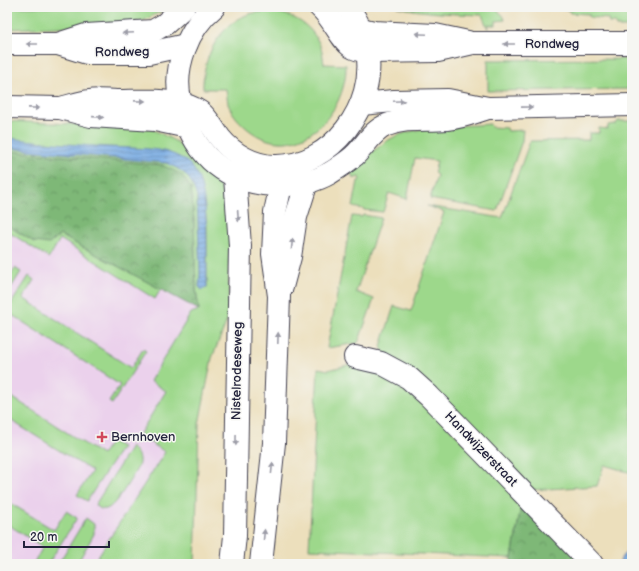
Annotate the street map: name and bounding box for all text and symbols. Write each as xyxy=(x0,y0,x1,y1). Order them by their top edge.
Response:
one-way arrow xyxy=(121,30,134,36)
one-way arrow xyxy=(414,31,427,37)
street label: Rondweg xyxy=(525,36,579,52)
one-way arrow xyxy=(25,41,38,47)
one-way arrow xyxy=(502,41,515,47)
street label: Rondweg xyxy=(94,44,150,60)
one-way arrow xyxy=(134,98,147,104)
one-way arrow xyxy=(393,98,406,104)
one-way arrow xyxy=(521,104,534,110)
one-way arrow xyxy=(28,105,41,111)
one-way arrow xyxy=(92,113,104,120)
one-way arrow xyxy=(234,210,241,222)
one-way arrow xyxy=(289,238,295,251)
street label: Nistelrodeseweg xyxy=(228,322,246,420)
one-way arrow xyxy=(275,331,281,344)
street label: Handwijzerstraat xyxy=(441,408,521,490)
place label: Bernhoven xyxy=(111,429,175,445)
marker: Bernhoven xyxy=(96,431,108,443)
one-way arrow xyxy=(233,434,239,447)
one-way arrow xyxy=(268,462,275,474)
scale bar xyxy=(24,523,109,549)
one-way arrow xyxy=(261,529,268,541)
text: 20 m xyxy=(30,530,57,545)

